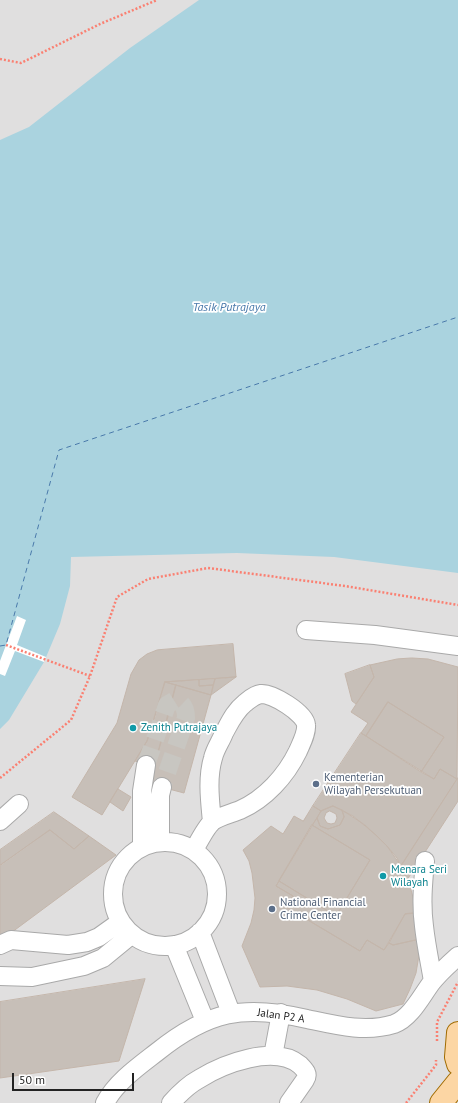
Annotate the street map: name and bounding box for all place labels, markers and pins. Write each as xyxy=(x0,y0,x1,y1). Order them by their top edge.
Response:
place label: Zenith Putrajaya xyxy=(141,721,217,735)
marker: Zenith Putrajaya xyxy=(128,723,138,733)
place label: Kementerian Wilayah Persekutuan xyxy=(324,771,422,797)
marker: Kementerian Wilayah Persekutuan xyxy=(311,779,321,789)
place label: Menara Seri Wilayah xyxy=(391,863,447,889)
marker: Menara Seri Wilayah xyxy=(378,871,388,881)
place label: National Financial Crime Center xyxy=(280,896,366,922)
marker: National Financial Crime Center xyxy=(267,904,277,914)

